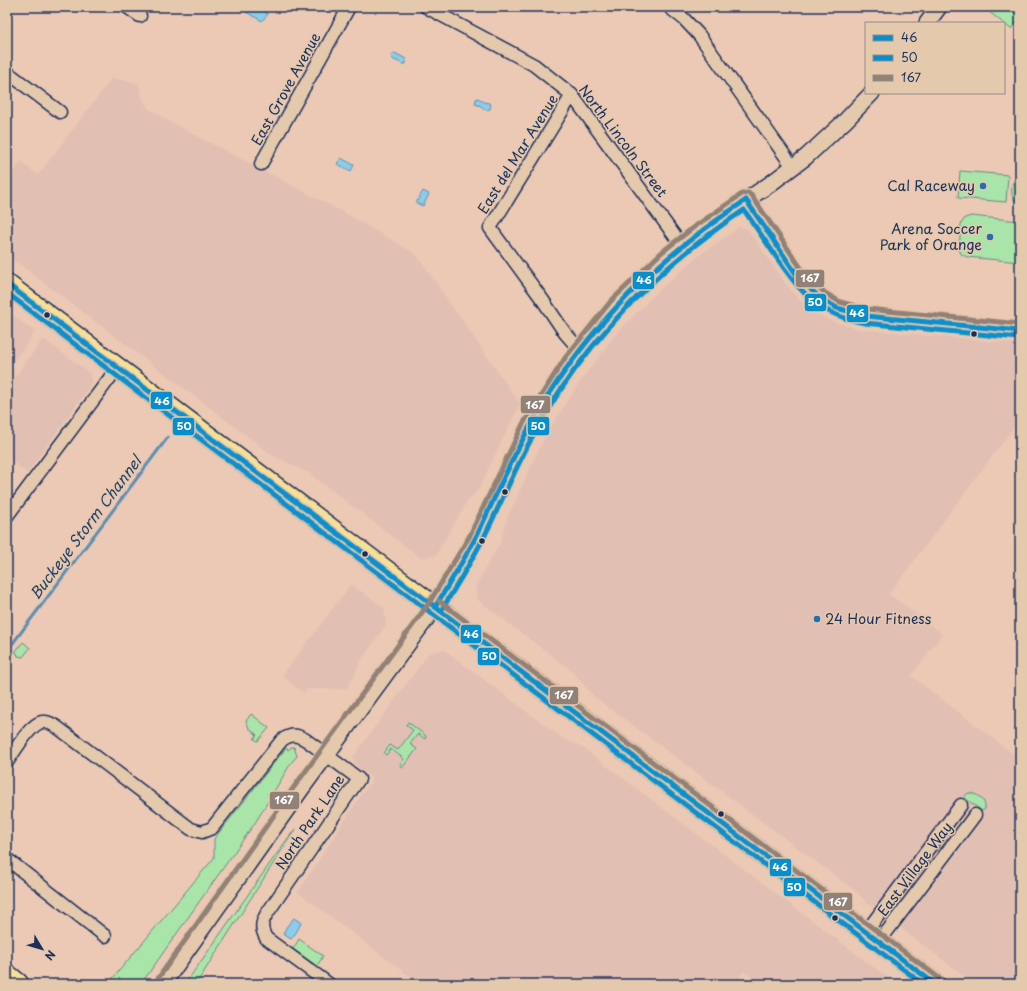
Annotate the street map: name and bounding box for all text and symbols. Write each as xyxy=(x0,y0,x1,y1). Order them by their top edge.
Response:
legend xyxy=(865,22,1005,94)
street label: East Grove Avenue xyxy=(246,28,326,149)
text: 46 xyxy=(901,28,917,46)
text: 50 xyxy=(901,48,918,66)
text: 167 xyxy=(901,68,921,86)
street label: North Lincoln Street xyxy=(574,80,673,202)
street label: East del Mar Avenue xyxy=(472,90,563,218)
place label: Cal Raceway xyxy=(887,175,975,196)
marker: Cal Raceway xyxy=(978,181,988,191)
place label: Arena Soccer Park of Orange xyxy=(880,218,982,255)
marker: Arena Soccer Park of Orange xyxy=(985,232,995,242)
line badge: 167 xyxy=(795,269,825,288)
text: 167 xyxy=(801,269,820,286)
line badge: 46 xyxy=(632,271,655,290)
text: 46 xyxy=(636,271,652,288)
line badge: 50 xyxy=(804,293,827,312)
text: 50 xyxy=(807,293,823,310)
line badge: 46 xyxy=(846,304,869,323)
text: 46 xyxy=(849,304,865,321)
unlabelled marker xyxy=(42,310,52,320)
unlabelled marker xyxy=(969,329,979,339)
line badge: 46 xyxy=(150,391,173,410)
text: 46 xyxy=(154,392,170,409)
line badge: 167 xyxy=(520,395,551,414)
text: 167 xyxy=(526,396,545,413)
line badge: 50 xyxy=(527,416,550,436)
line badge: 50 xyxy=(172,417,195,436)
text: 50 xyxy=(176,417,192,434)
text: 50 xyxy=(530,417,546,434)
water label: Buckeye Storm Channel xyxy=(23,448,148,603)
unlabelled marker xyxy=(500,487,510,497)
unlabelled marker xyxy=(477,536,487,546)
unlabelled marker xyxy=(360,549,370,559)
place label: 24 Hour Fitness xyxy=(825,608,932,629)
marker: 24 Hour Fitness xyxy=(812,614,822,624)
line badge: 46 xyxy=(460,624,482,644)
text: 46 xyxy=(463,625,479,642)
line badge: 50 xyxy=(477,647,500,666)
text: 50 xyxy=(481,647,497,664)
line badge: 167 xyxy=(549,686,579,705)
text: 167 xyxy=(555,686,574,703)
street label: North Park Lane xyxy=(270,770,349,874)
line badge: 167 xyxy=(269,791,300,810)
text: 167 xyxy=(275,791,294,808)
unlabelled marker xyxy=(716,809,726,819)
street label: East Village Way xyxy=(872,817,957,920)
line badge: 46 xyxy=(769,858,792,877)
text: 46 xyxy=(772,858,788,875)
line badge: 50 xyxy=(783,877,806,897)
text: 50 xyxy=(786,878,802,895)
line badge: 167 xyxy=(823,892,853,911)
text: 167 xyxy=(829,893,848,910)
unlabelled marker xyxy=(830,913,840,923)
north arrow xyxy=(22,929,62,969)
text: N xyxy=(41,947,60,964)

